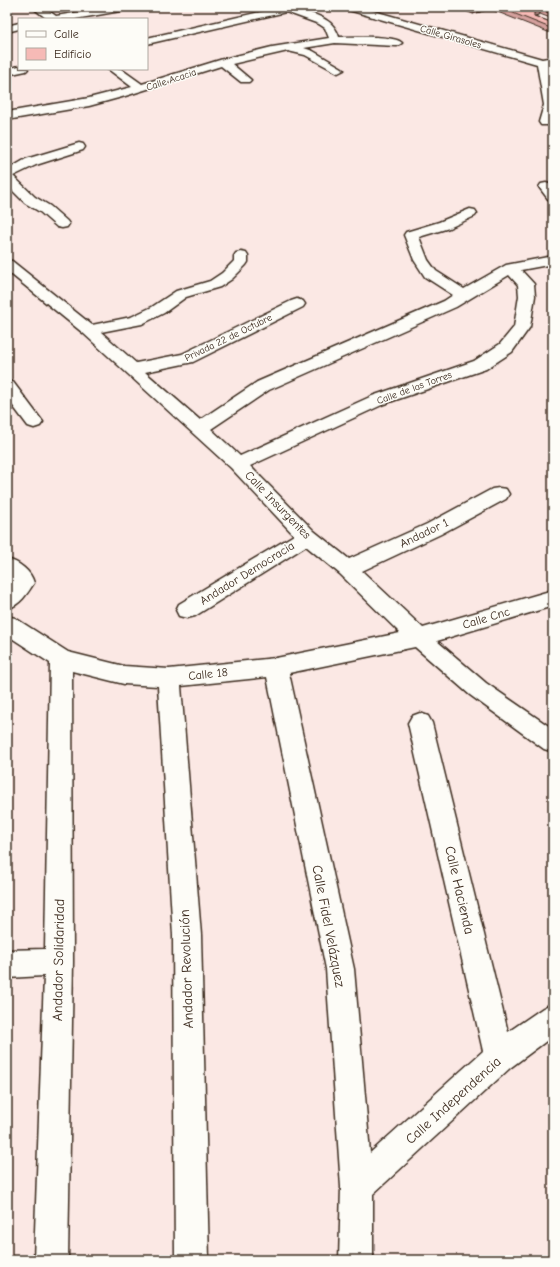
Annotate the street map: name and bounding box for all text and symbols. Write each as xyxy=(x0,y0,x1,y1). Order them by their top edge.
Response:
legend xyxy=(18,18,148,70)
street label: Calle Girasoles xyxy=(419,22,483,51)
text: Calle xyxy=(54,27,79,41)
text: Edificio xyxy=(54,47,91,61)
street label: Calle Acacia xyxy=(145,66,198,94)
street label: Privada 22 de Octubre xyxy=(183,312,274,364)
street label: Calle de las Torres xyxy=(375,369,454,407)
street label: Calle Insurgentes xyxy=(242,468,314,542)
street label: Andador 1 xyxy=(397,515,451,551)
street label: Andador Democracia xyxy=(197,538,297,608)
street label: Calle Cnc xyxy=(461,604,512,632)
street label: Calle 18 xyxy=(187,665,229,683)
street label: Calle Hacienda xyxy=(441,844,478,936)
street label: Calle Fidel Velázquez xyxy=(308,863,349,989)
street label: Andador Solidaridad xyxy=(49,899,68,1021)
street label: Andador Revolución xyxy=(176,909,197,1029)
street label: Calle Independencia xyxy=(402,1053,505,1148)

